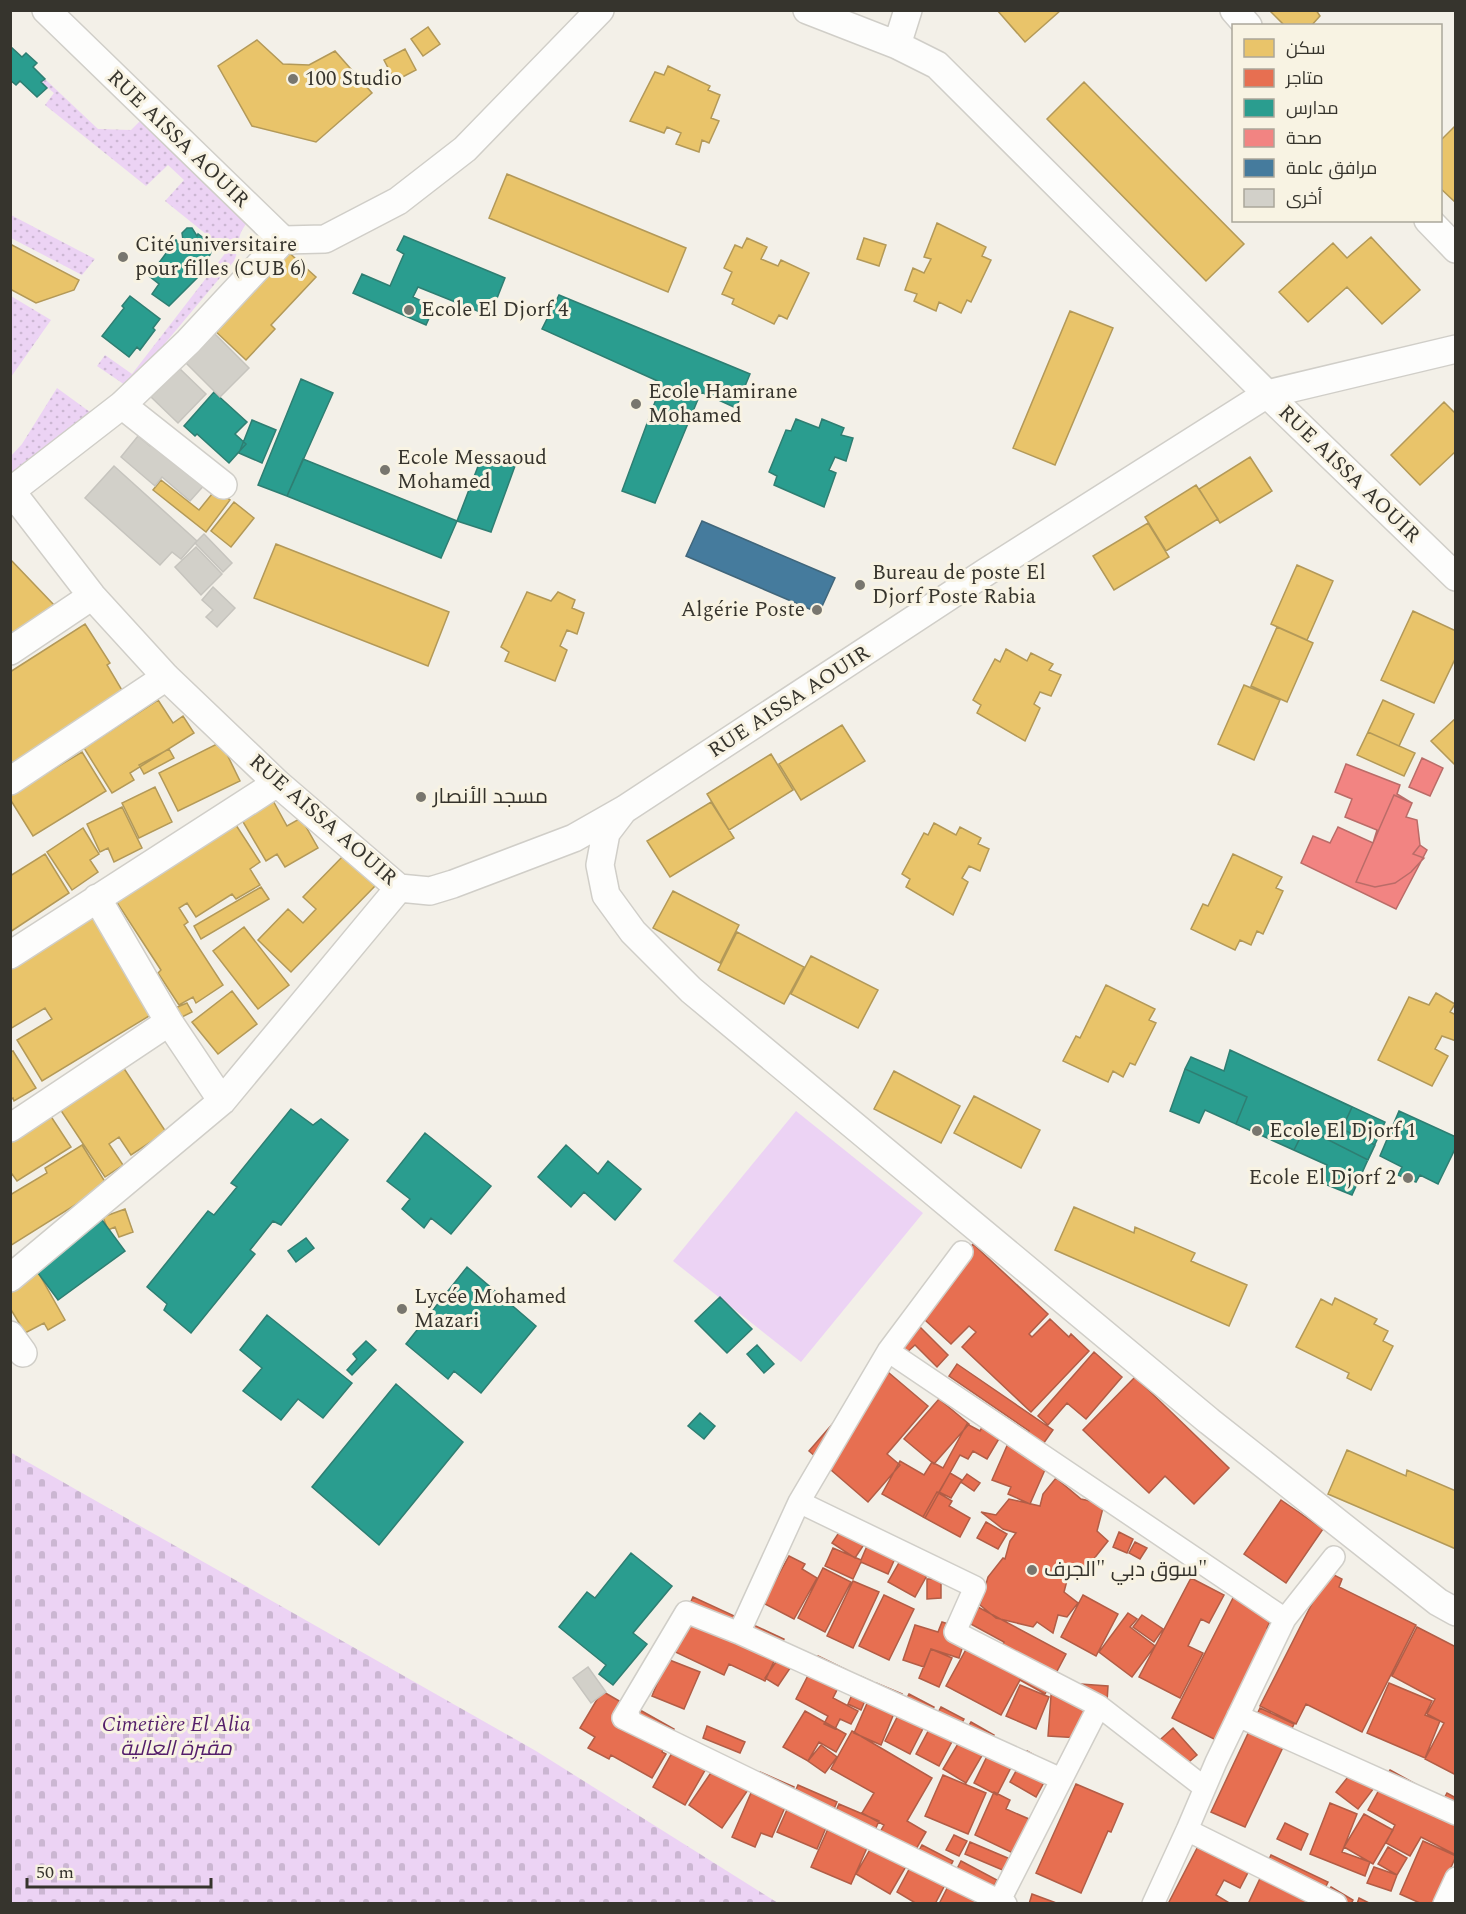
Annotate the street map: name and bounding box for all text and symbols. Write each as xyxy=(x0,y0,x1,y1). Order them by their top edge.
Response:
legend xyxy=(1232,24,1442,222)
text: سكن xyxy=(1286,35,1325,62)
street label: RUE AISSA AOUIR xyxy=(100,62,257,216)
place label: 100 Studio xyxy=(305,63,402,95)
text: متاجر xyxy=(1285,65,1324,92)
marker: 100 Studio xyxy=(286,72,300,86)
text: مدارس xyxy=(1286,95,1339,122)
text: صحة xyxy=(1286,125,1322,152)
text: مرافق عامة xyxy=(1286,155,1377,182)
text: أخرى xyxy=(1286,185,1323,212)
place label: Cité universitaire pour filles (CUB 6) xyxy=(135,229,306,285)
marker: Cité universitaire pour filles (CUB 6) xyxy=(116,250,130,264)
place label: Ecole El Djorf 4 xyxy=(421,294,569,326)
marker: Ecole El Djorf 4 xyxy=(402,303,416,317)
place label: Ecole Hamirane Mohamed xyxy=(648,376,798,432)
marker: Ecole Hamirane Mohamed xyxy=(629,397,643,411)
street label: RUE AISSA AOUIR xyxy=(1271,397,1428,551)
place label: Ecole Messaoud Mohamed xyxy=(397,442,547,498)
marker: Ecole Messaoud Mohamed xyxy=(378,463,392,477)
place label: Bureau de poste El Djorf Poste Rabia xyxy=(872,557,1046,613)
marker: Bureau de poste El Djorf Poste Rabia xyxy=(853,578,867,592)
place label: Algérie Poste xyxy=(681,594,805,626)
marker: Algérie Poste xyxy=(810,603,824,617)
street label: RUE AISSA AOUIR xyxy=(702,638,876,766)
street label: RUE AISSA AOUIR xyxy=(242,746,404,894)
place label: مسجد الأنصار xyxy=(432,781,548,813)
marker: مسجد الأنصار xyxy=(414,790,428,804)
place label: Ecole El Djorf 1 xyxy=(1269,1115,1416,1147)
marker: Ecole El Djorf 1 xyxy=(1250,1124,1264,1138)
place label: Ecole El Djorf 2 xyxy=(1249,1162,1396,1194)
marker: Ecole El Djorf 2 xyxy=(1401,1171,1415,1185)
place label: Lycée Mohamed Mazari xyxy=(414,1281,567,1337)
marker: Lycée Mohamed Mazari xyxy=(395,1302,409,1316)
place label: سوق دبي "الجرف" xyxy=(1044,1554,1207,1586)
marker: سوق دبي "الجرف" xyxy=(1025,1563,1039,1577)
park label: Cimetière El Alia مقبرة العالية xyxy=(102,1709,251,1765)
scale bar xyxy=(27,1851,212,1889)
text: 50 m xyxy=(36,1859,74,1886)

